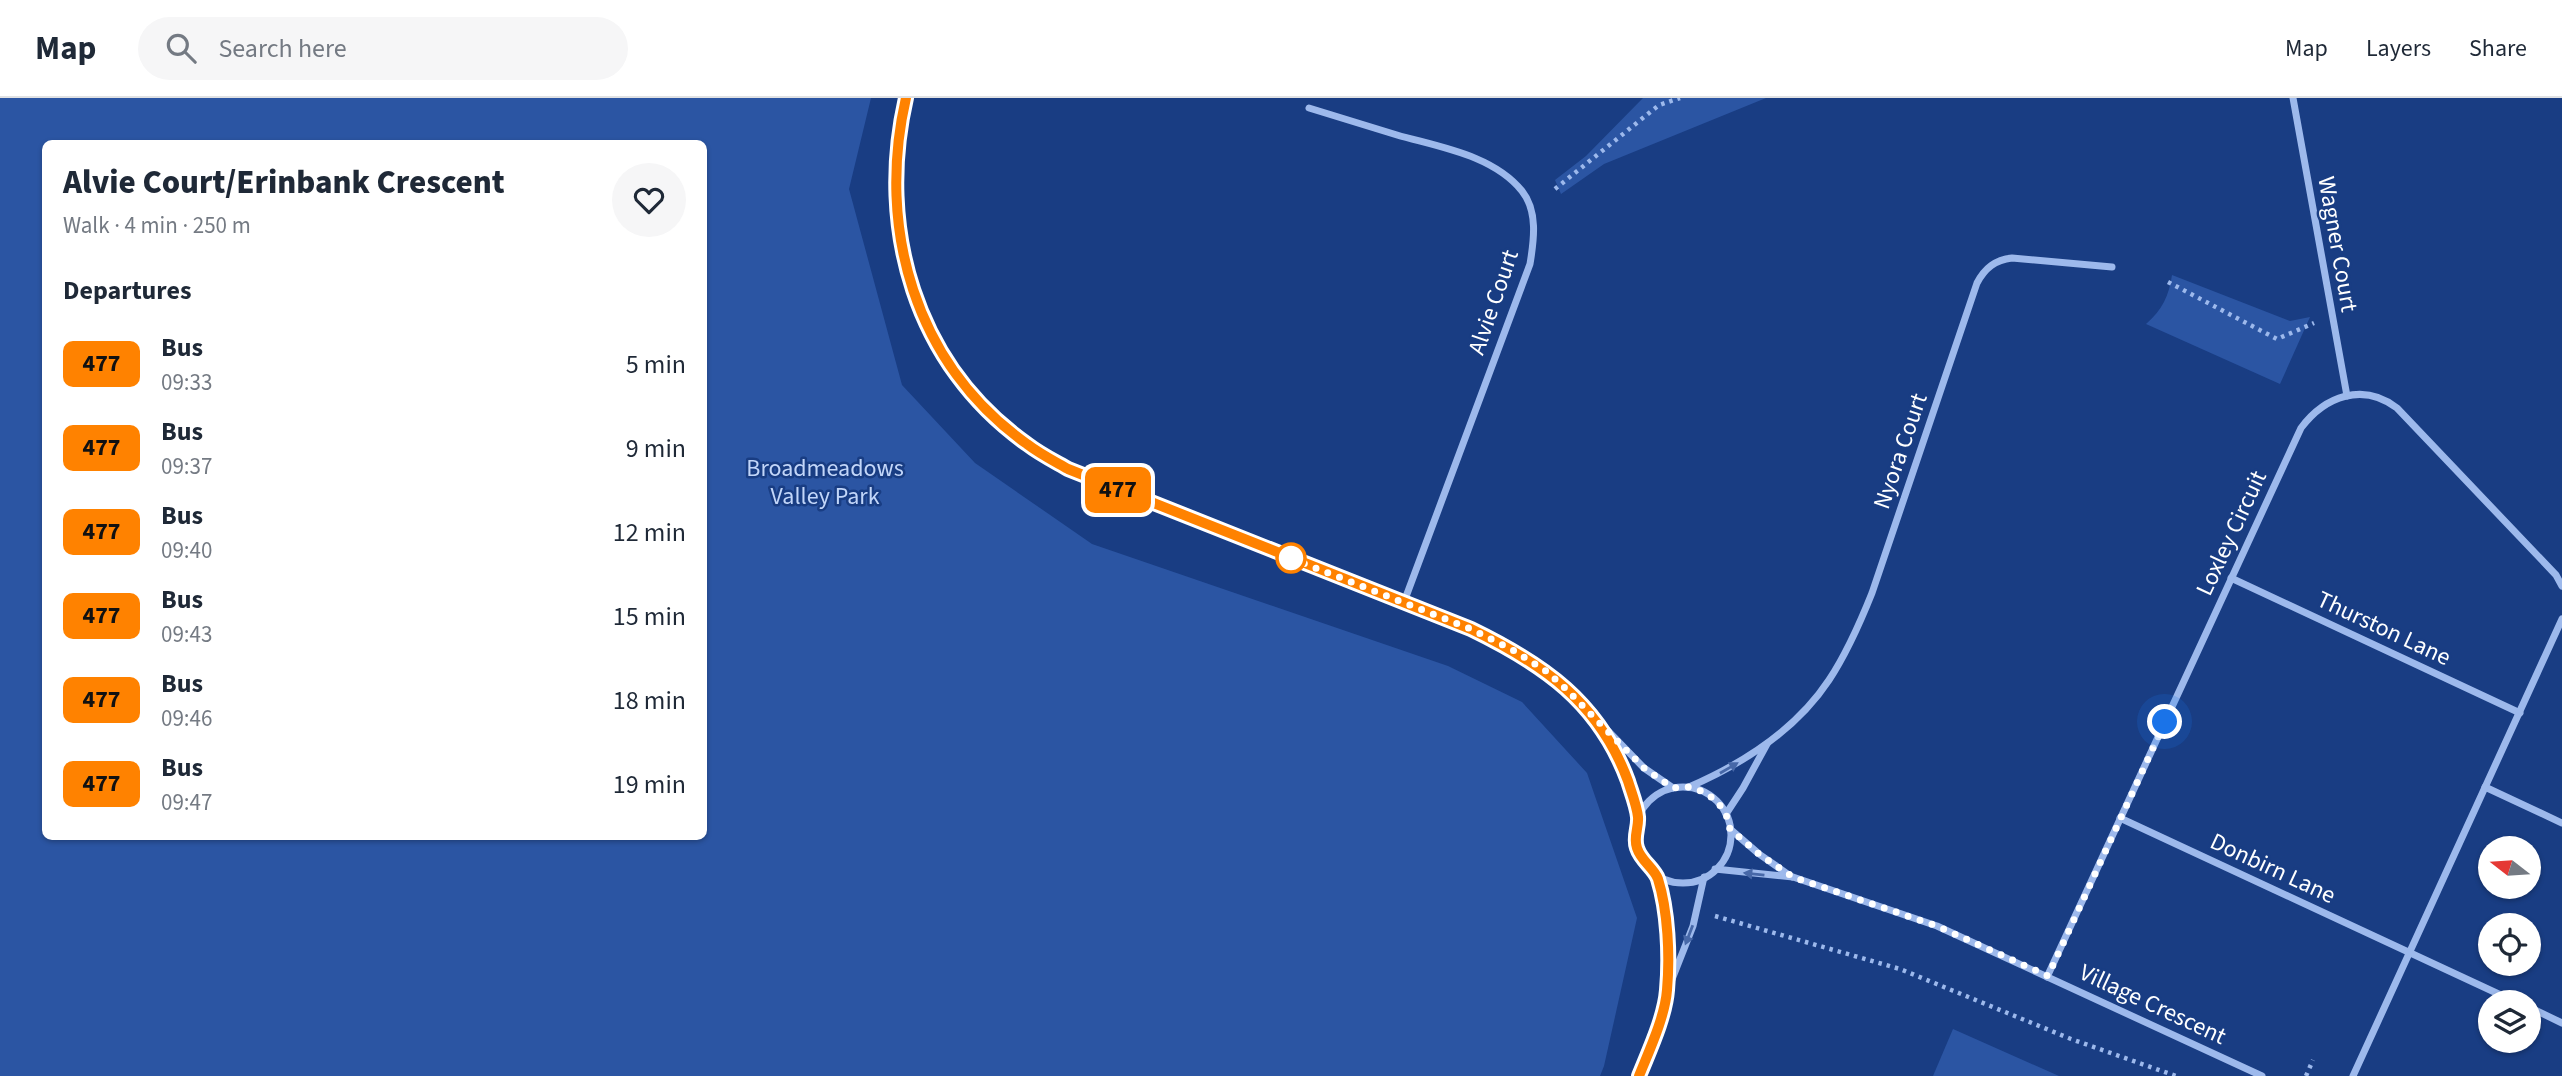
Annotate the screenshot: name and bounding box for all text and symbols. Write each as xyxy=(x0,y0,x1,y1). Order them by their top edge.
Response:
search box xyxy=(138,17,628,80)
text: Map xyxy=(35,25,96,72)
icon: search xyxy=(162,29,200,67)
text: Search here xyxy=(218,30,347,67)
text: Map xyxy=(2285,31,2328,66)
text: Layers xyxy=(2366,31,2431,66)
text: Share xyxy=(2469,31,2527,66)
text: Alvie Court/Erinbank Crescent xyxy=(63,159,505,206)
button: heart xyxy=(612,163,686,237)
street label: Wagner Court xyxy=(2308,174,2367,315)
text: Walk · 4 min · 250 m xyxy=(63,209,251,242)
street label: Alvie Court xyxy=(1459,245,1528,359)
text: Departures xyxy=(63,272,191,309)
text: Bus xyxy=(161,329,203,366)
text: 477 xyxy=(82,346,121,381)
text: 5 min xyxy=(626,346,686,383)
text: 09:33 xyxy=(161,366,212,399)
street label: Nyora Court xyxy=(1864,388,1937,514)
text: Bus xyxy=(161,413,203,450)
text: 477 xyxy=(82,430,121,465)
text: 9 min xyxy=(626,430,686,467)
text: 09:37 xyxy=(161,450,212,483)
park label: Broadmeadows Valley Park xyxy=(746,451,904,514)
street label: Loxley Circuit xyxy=(2187,465,2276,602)
line badge: 477 xyxy=(1078,467,1158,513)
text: 477 xyxy=(1099,472,1137,507)
text: Bus xyxy=(161,497,203,534)
text: 477 xyxy=(82,514,121,549)
text: 12 min xyxy=(613,514,686,551)
text: 09:40 xyxy=(161,534,212,567)
unlabelled marker xyxy=(1276,543,1306,573)
text: Bus xyxy=(161,581,203,618)
street label: Thurston Lane xyxy=(2311,582,2457,675)
text: 477 xyxy=(82,598,121,633)
text: 15 min xyxy=(613,598,686,635)
text: 09:43 xyxy=(161,618,212,651)
text: Bus xyxy=(161,665,203,702)
text: 477 xyxy=(82,682,121,717)
text: 18 min xyxy=(613,682,686,719)
text: 09:46 xyxy=(161,702,212,735)
your location xyxy=(2147,704,2182,739)
text: Bus xyxy=(161,749,203,786)
one-way arrow xyxy=(1720,762,1739,774)
text: 477 xyxy=(82,766,121,801)
text: 19 min xyxy=(613,766,686,803)
text: 09:47 xyxy=(161,786,212,819)
street label: Donbirn Lane xyxy=(2204,824,2341,913)
north arrow xyxy=(2478,836,2541,900)
map controls xyxy=(2478,836,2541,1053)
one-way arrow xyxy=(1743,868,1765,879)
button: locate xyxy=(2478,913,2541,976)
one-way arrow xyxy=(1683,925,1694,946)
street label: Village Crescent xyxy=(2074,955,2232,1054)
button: layers xyxy=(2478,990,2541,1053)

